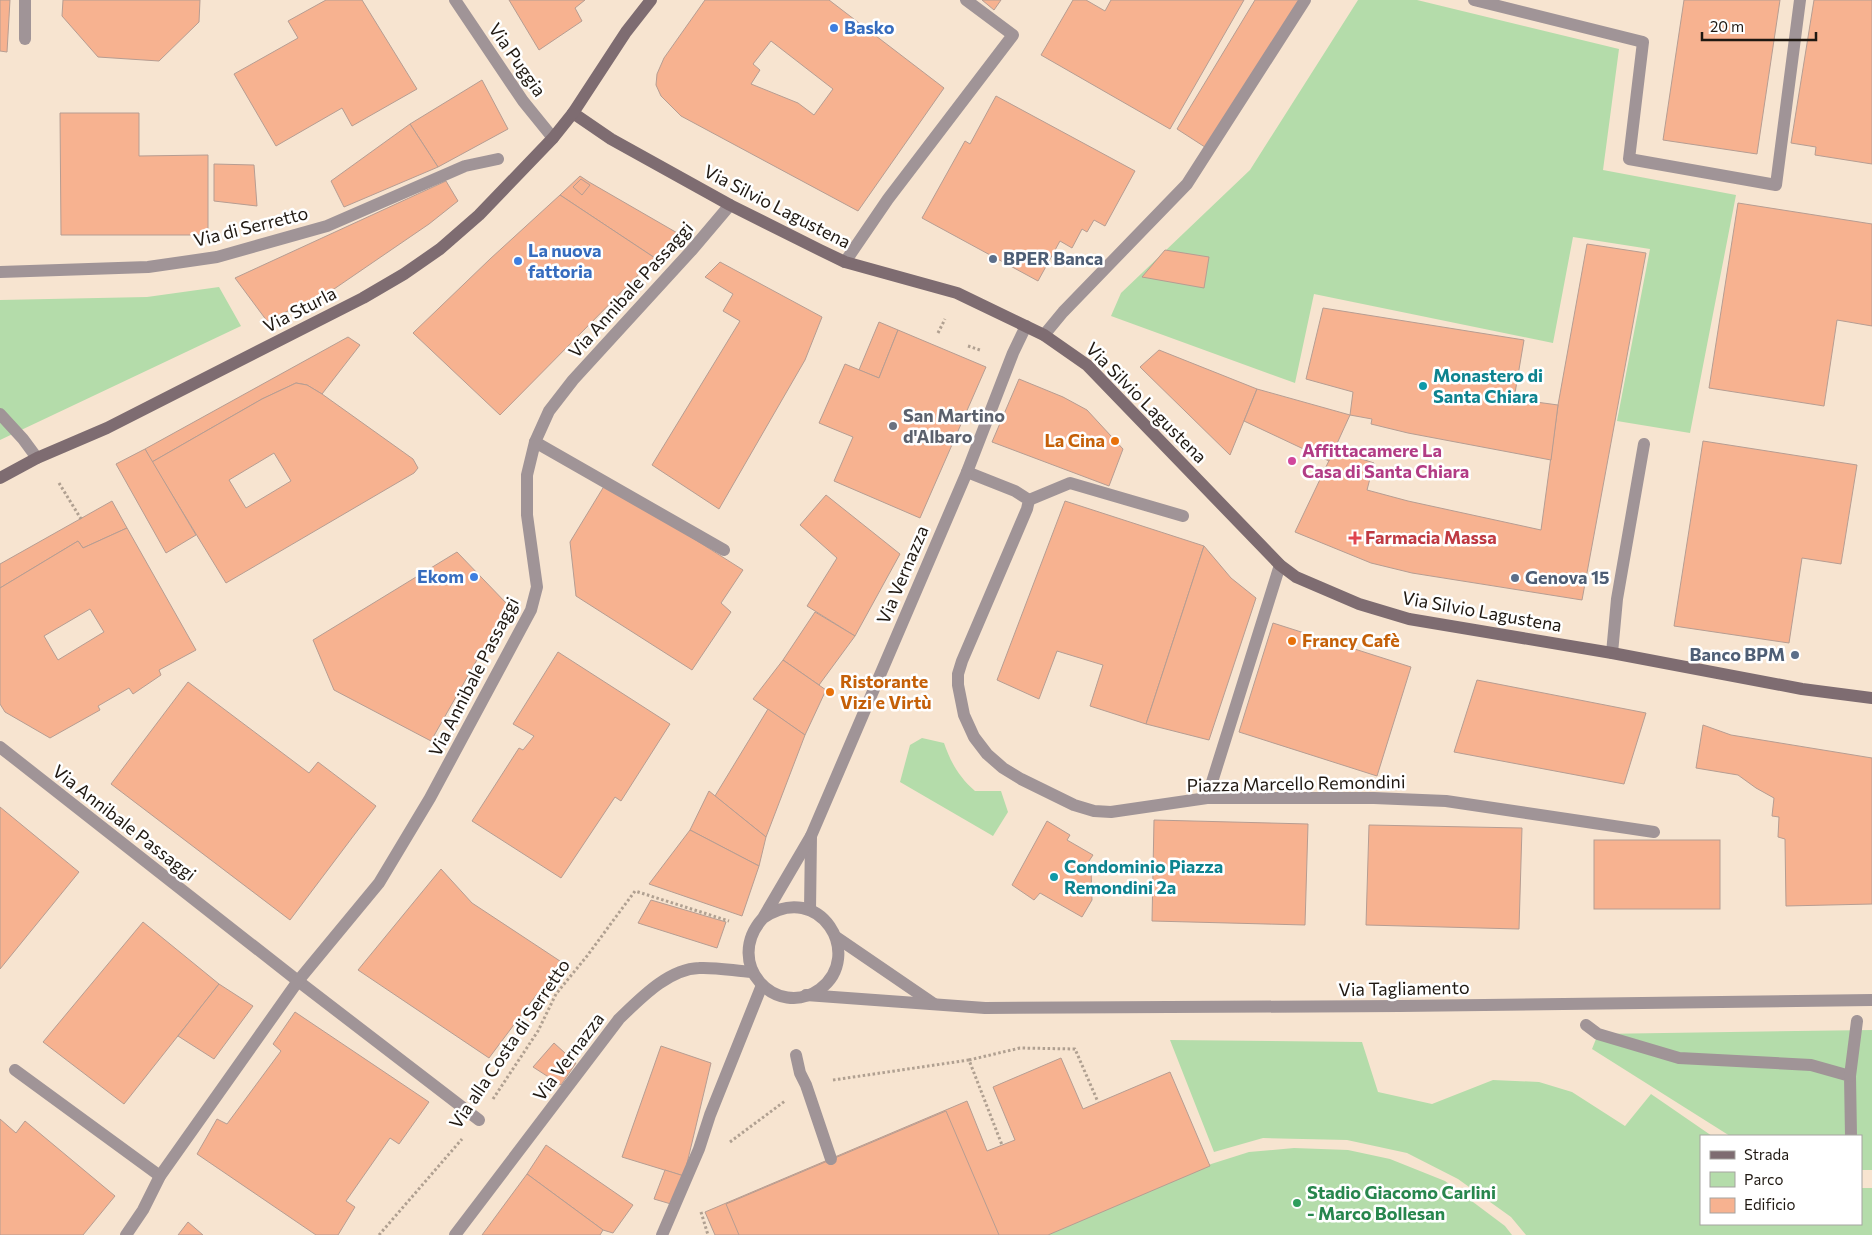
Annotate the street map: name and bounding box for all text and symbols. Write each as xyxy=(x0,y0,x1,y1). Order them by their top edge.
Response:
scale bar xyxy=(1702,10,1816,42)
place label: Basko xyxy=(844,16,895,38)
text: 20 m xyxy=(1710,17,1744,35)
street label: Via Puggia xyxy=(485,18,551,100)
marker: Basko xyxy=(828,22,840,34)
street label: Via Silvio Lagustena xyxy=(700,160,855,253)
street label: Via di Serretto xyxy=(191,201,310,251)
street label: Via Annibale Passaggi xyxy=(563,217,697,362)
place label: La nuova fattoria xyxy=(528,239,602,282)
place label: BPER Banca xyxy=(1003,247,1103,269)
marker: BPER Banca xyxy=(987,253,999,265)
marker: La nuova fattoria xyxy=(512,255,524,267)
street label: Via Sturla xyxy=(259,281,340,337)
street label: Via Silvio Lagustena xyxy=(1082,337,1212,467)
place label: Monastero di Santa Chiara xyxy=(1433,364,1543,407)
marker: Monastero di Santa Chiara xyxy=(1417,380,1429,392)
place label: San Martino d'Albaro xyxy=(903,404,1005,447)
marker: San Martino d'Albaro xyxy=(887,420,899,432)
place label: La Cina xyxy=(1044,429,1105,451)
marker: La Cina xyxy=(1109,435,1121,447)
place label: Affittacamere La Casa di Santa Chiara xyxy=(1302,439,1469,482)
marker: Affittacamere La Casa di Santa Chiara xyxy=(1286,455,1298,467)
street label: Via Vernazza xyxy=(872,522,933,627)
place label: Farmacia Massa xyxy=(1365,526,1497,548)
marker: Farmacia Massa xyxy=(1349,532,1361,544)
place label: Ekom xyxy=(417,565,464,587)
place label: Genova 15 xyxy=(1525,566,1610,588)
marker: Ekom xyxy=(468,571,480,583)
marker: Genova 15 xyxy=(1509,572,1521,584)
street label: Via Silvio Lagustena xyxy=(1401,586,1564,636)
street label: Via Annibale Passaggi xyxy=(423,593,523,760)
place label: Francy Cafè xyxy=(1302,629,1400,651)
marker: Francy Cafè xyxy=(1286,635,1298,647)
place label: Banco BPM xyxy=(1690,643,1785,665)
marker: Banco BPM xyxy=(1789,649,1801,661)
place label: Ristorante Vizi e Virtù xyxy=(840,670,932,713)
marker: Ristorante Vizi e Virtù xyxy=(824,686,836,698)
street label: Via Annibale Passaggi xyxy=(49,759,201,885)
street label: Piazza Marcello Remondini xyxy=(1186,770,1406,796)
place label: Condominio Piazza Remondini 2a xyxy=(1064,855,1223,898)
marker: Condominio Piazza Remondini 2a xyxy=(1048,871,1060,883)
street label: Via alla Costa di Serretto xyxy=(444,954,574,1132)
street label: Via Tagliamento xyxy=(1338,976,1470,1000)
street label: Via Vernazza xyxy=(528,1008,608,1105)
legend xyxy=(1700,1135,1862,1225)
text: Strada xyxy=(1744,1145,1789,1163)
text: Parco xyxy=(1744,1170,1783,1188)
place label: Stadio Giacomo Carlini - Marco Bollesan xyxy=(1307,1181,1496,1224)
text: Edificio xyxy=(1744,1195,1795,1213)
marker: Stadio Giacomo Carlini - Marco Bollesan xyxy=(1291,1197,1303,1209)

